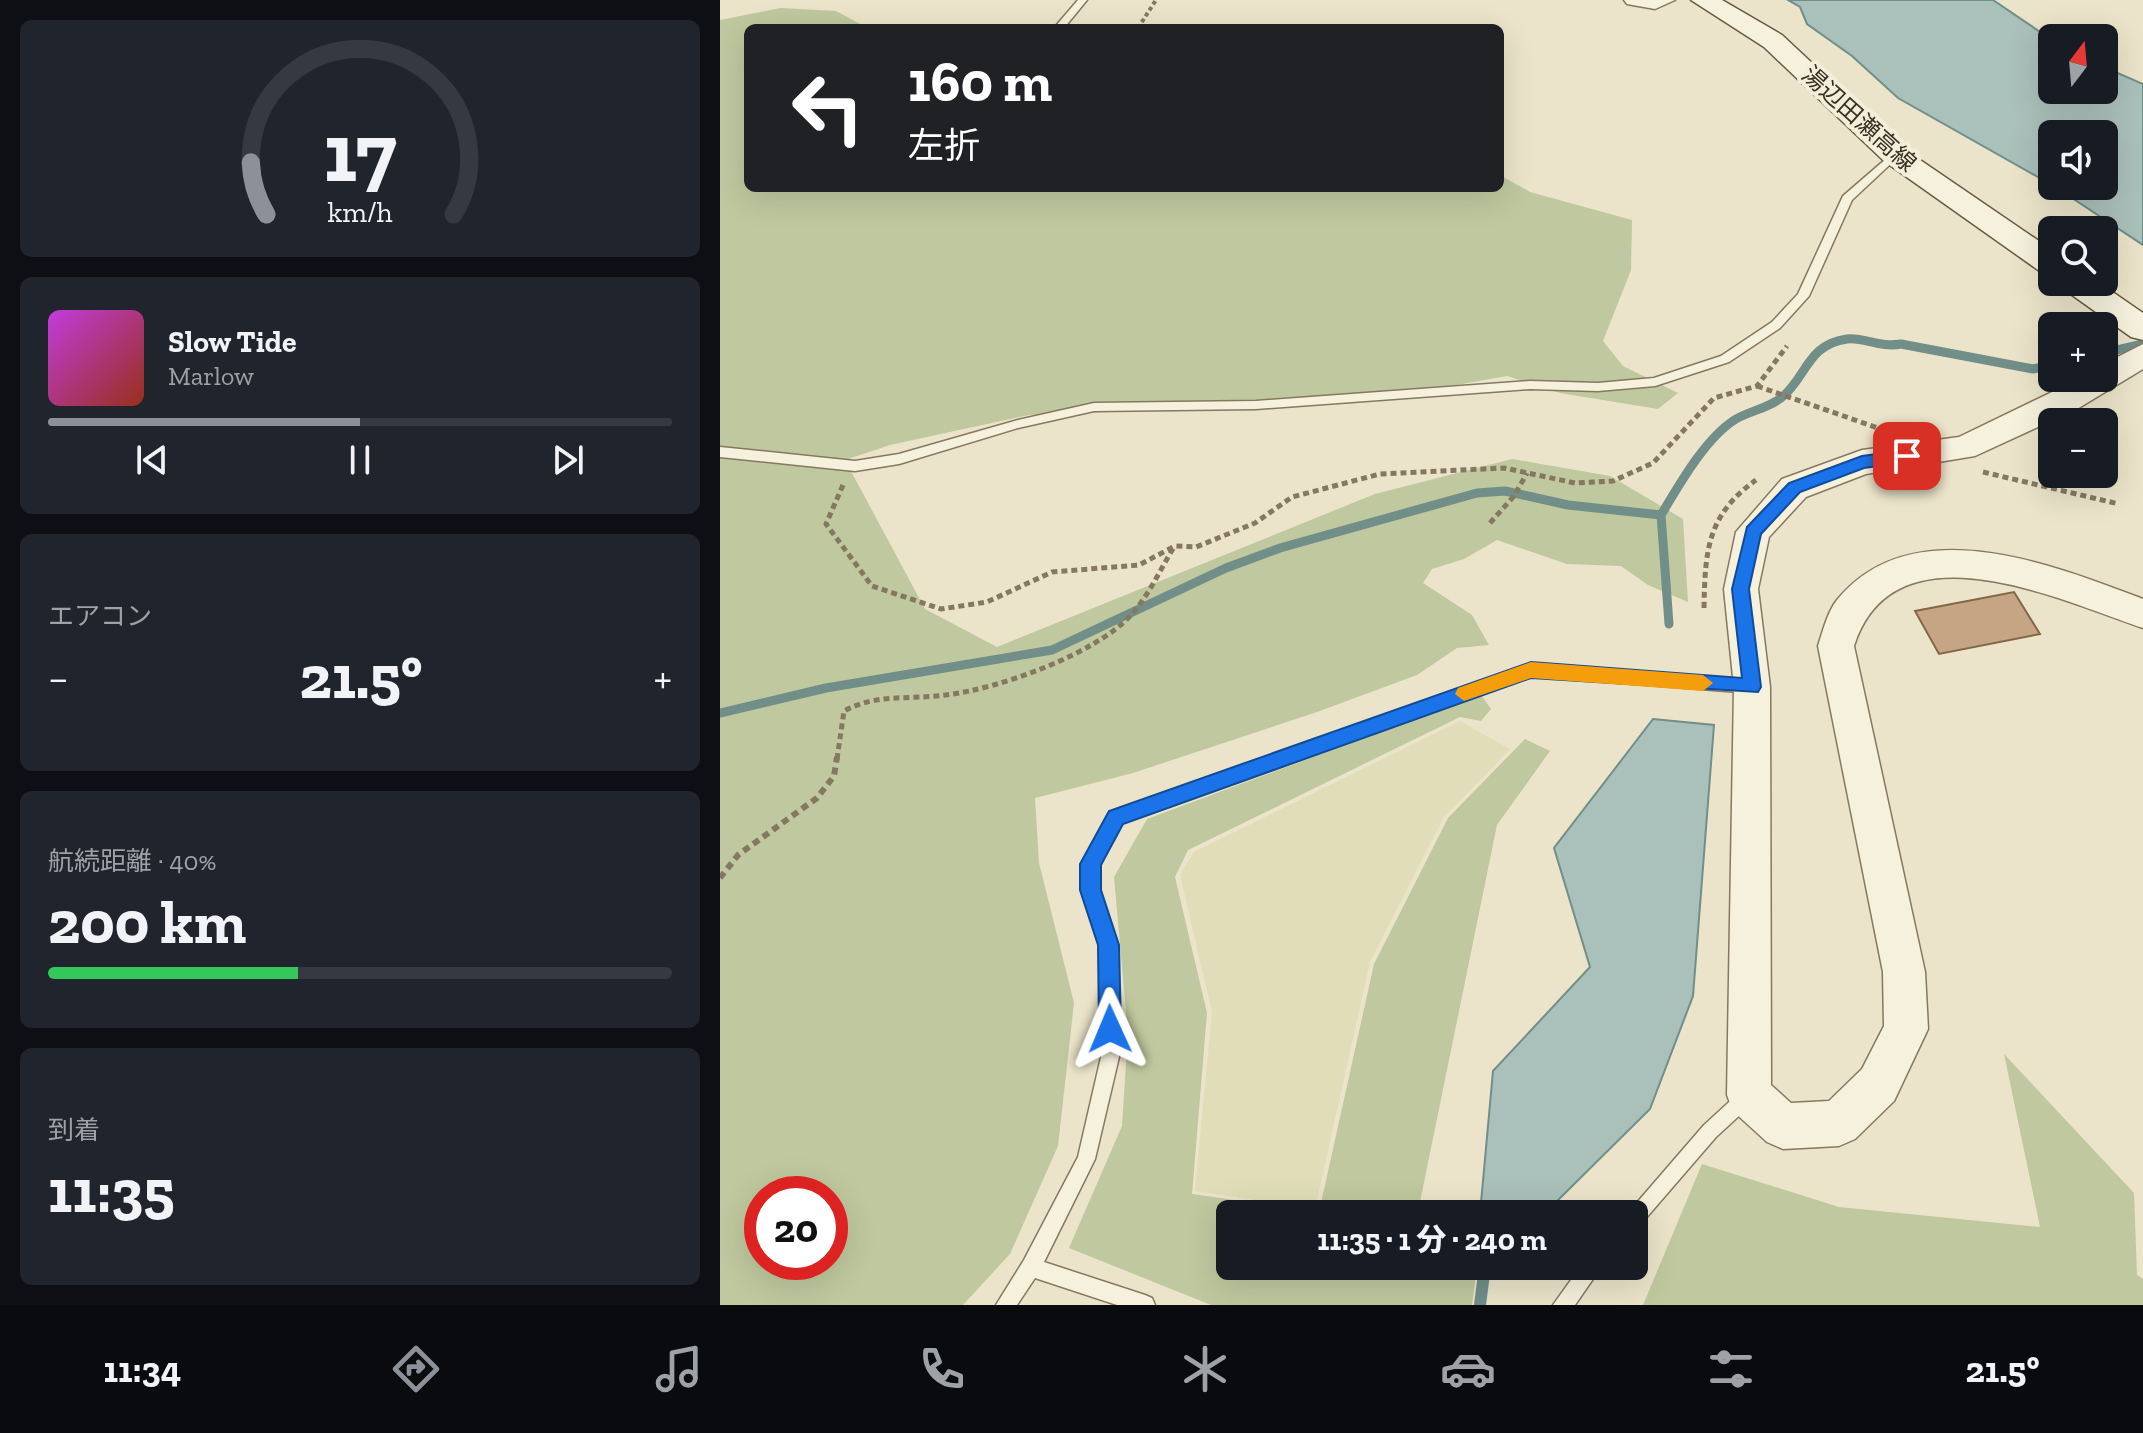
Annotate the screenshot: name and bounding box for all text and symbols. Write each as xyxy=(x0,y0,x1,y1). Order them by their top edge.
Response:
north arrow xyxy=(2038,24,2118,104)
map controls xyxy=(2038,24,2118,488)
text: 160 m xyxy=(908,48,1052,115)
icon: left xyxy=(776,56,880,160)
street label: 湯辺田瀬高線 xyxy=(1796,60,1923,178)
text: 17 xyxy=(323,101,397,201)
button: sound xyxy=(2038,120,2118,200)
text: 左折 xyxy=(908,124,980,167)
text: km/h xyxy=(327,195,393,229)
button: search xyxy=(2038,216,2118,296)
button: + xyxy=(2038,312,2118,392)
text: Slow Tide xyxy=(168,324,296,360)
text: Marlow xyxy=(168,360,254,392)
button: − xyxy=(2038,408,2118,488)
pin xyxy=(1873,422,1941,490)
icon: arrive xyxy=(1885,434,1929,478)
icon: previous xyxy=(130,438,174,482)
icon: pause xyxy=(338,438,382,482)
icon: next xyxy=(546,438,590,482)
text: エアコン xyxy=(48,600,152,632)
text: 21.5° xyxy=(299,641,423,713)
text: − xyxy=(48,651,69,704)
text: + xyxy=(653,651,672,704)
text: 航続距離 · 40% xyxy=(48,845,216,877)
text: 200 km xyxy=(48,886,246,958)
position arrow xyxy=(1068,987,1152,1071)
text: 到着 xyxy=(48,1114,100,1146)
text: 11:35 xyxy=(48,1155,175,1227)
speed limit sign: 20 xyxy=(744,1176,848,1280)
text: 11:35 · 1 分 · 240 m xyxy=(1317,1222,1547,1258)
icon: directions xyxy=(388,1341,444,1397)
icon: music xyxy=(651,1341,707,1397)
icon: phone xyxy=(914,1341,970,1397)
icon: climate xyxy=(1177,1341,1233,1397)
icon: car xyxy=(1440,1341,1496,1397)
icon: filters xyxy=(1703,1341,1759,1397)
text: 11:34 xyxy=(103,1348,181,1391)
text: 21.5° xyxy=(1966,1348,2039,1391)

